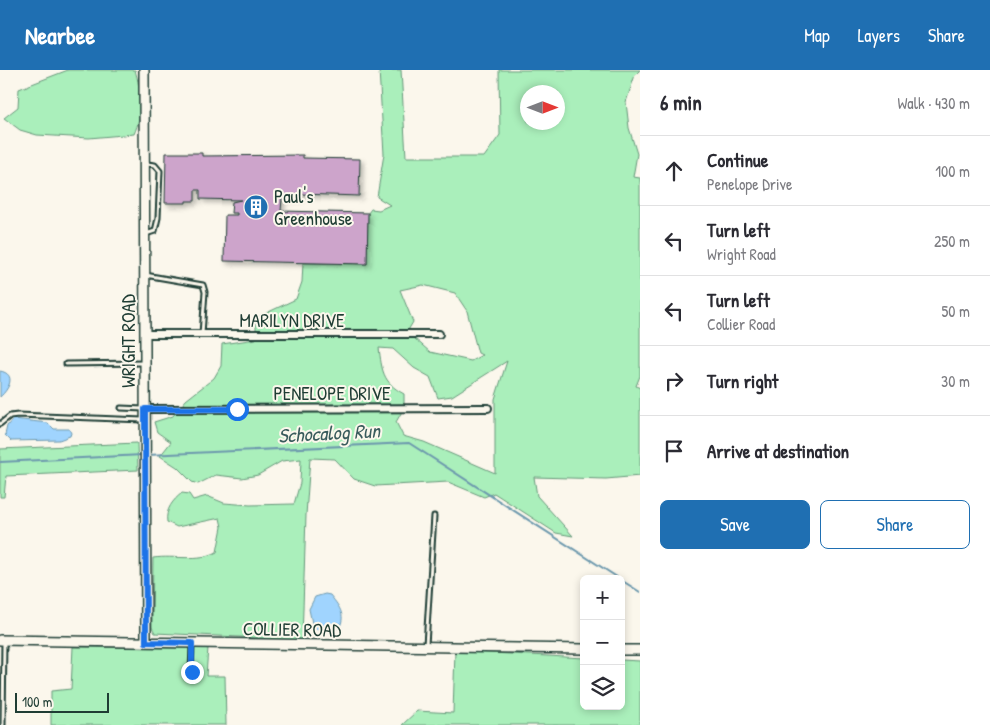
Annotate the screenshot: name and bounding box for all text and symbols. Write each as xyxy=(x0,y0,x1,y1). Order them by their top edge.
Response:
text: Nearbee xyxy=(25,19,95,51)
text: Map xyxy=(804,23,830,48)
text: Layers xyxy=(858,23,900,48)
text: Share xyxy=(928,23,965,48)
north arrow xyxy=(520,85,565,130)
text: 6 min xyxy=(660,88,702,117)
text: Walk · 430 m xyxy=(898,92,970,114)
text: Continue xyxy=(707,147,768,173)
icon: ahead xyxy=(660,157,688,185)
text: 100 m xyxy=(935,160,970,182)
text: Penelope Drive xyxy=(707,173,792,195)
place label: Paul's Greenhouse xyxy=(274,183,353,231)
building icon: Paul's Greenhouse xyxy=(243,194,269,220)
text: Turn left xyxy=(707,217,770,243)
icon: left xyxy=(660,227,688,255)
text: 250 m xyxy=(934,230,970,252)
text: Wright Road xyxy=(707,243,776,265)
text: Turn left xyxy=(707,287,770,313)
street label: WRIGHT ROAD xyxy=(115,294,141,388)
icon: left xyxy=(660,297,688,325)
text: 50 m xyxy=(942,300,970,322)
street label: MARILYN DRIVE xyxy=(240,307,345,333)
text: Collier Road xyxy=(707,313,775,335)
icon: right xyxy=(660,367,688,395)
text: Turn right xyxy=(707,368,778,394)
text: 30 m xyxy=(941,370,970,392)
street label: PENELOPE DRIVE xyxy=(274,380,391,406)
route start xyxy=(226,398,249,421)
water label: Schocalog Run xyxy=(277,416,383,450)
icon: arrive xyxy=(660,437,688,465)
text: Arrive at destination xyxy=(707,438,849,464)
button: Save xyxy=(660,500,810,549)
button: Share xyxy=(820,500,970,549)
map controls xyxy=(580,575,625,710)
button: + xyxy=(580,575,625,620)
street label: COLLIER ROAD xyxy=(243,615,341,643)
button: − xyxy=(580,620,625,665)
route end xyxy=(181,661,204,684)
button: layers xyxy=(580,665,625,710)
scale bar xyxy=(15,690,109,713)
text: 100 m xyxy=(22,692,52,711)

